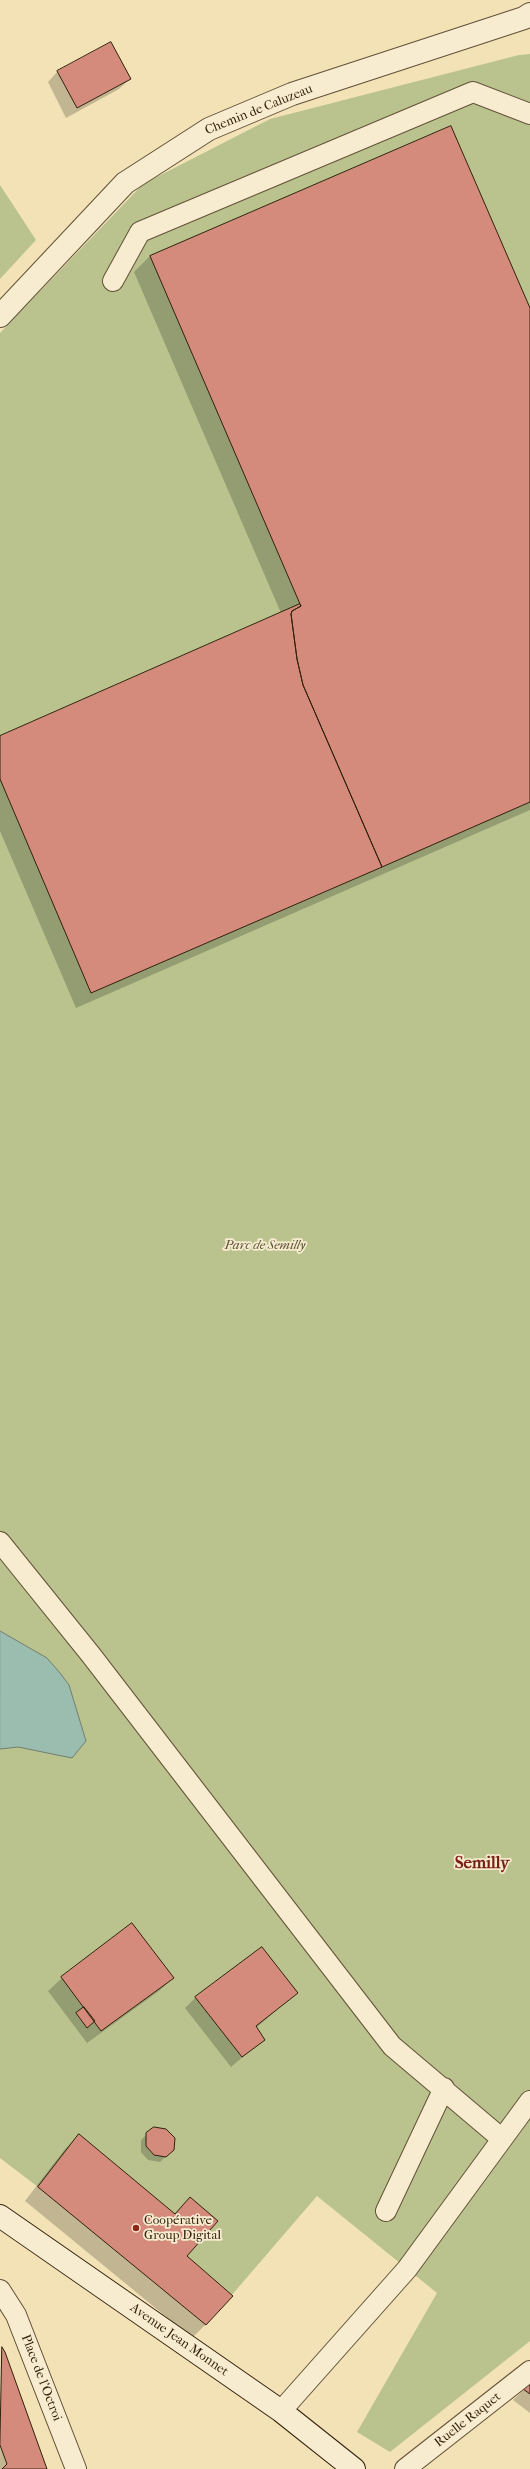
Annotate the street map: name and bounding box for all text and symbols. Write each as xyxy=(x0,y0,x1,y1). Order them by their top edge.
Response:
street label: Chemin de Caluzeau xyxy=(203,81,315,139)
park label: Parc de Semilly xyxy=(225,1238,305,1254)
district label: Semilly xyxy=(455,1854,509,1874)
place label: Coopérative Group Digital xyxy=(144,2213,221,2244)
marker: Coopérative Group Digital xyxy=(131,2223,141,2233)
street label: Avenue Jean Monnet xyxy=(127,2300,231,2380)
street label: Place de l'Octroi xyxy=(17,2332,65,2424)
street label: Ruelle Raquet xyxy=(432,2389,504,2451)

